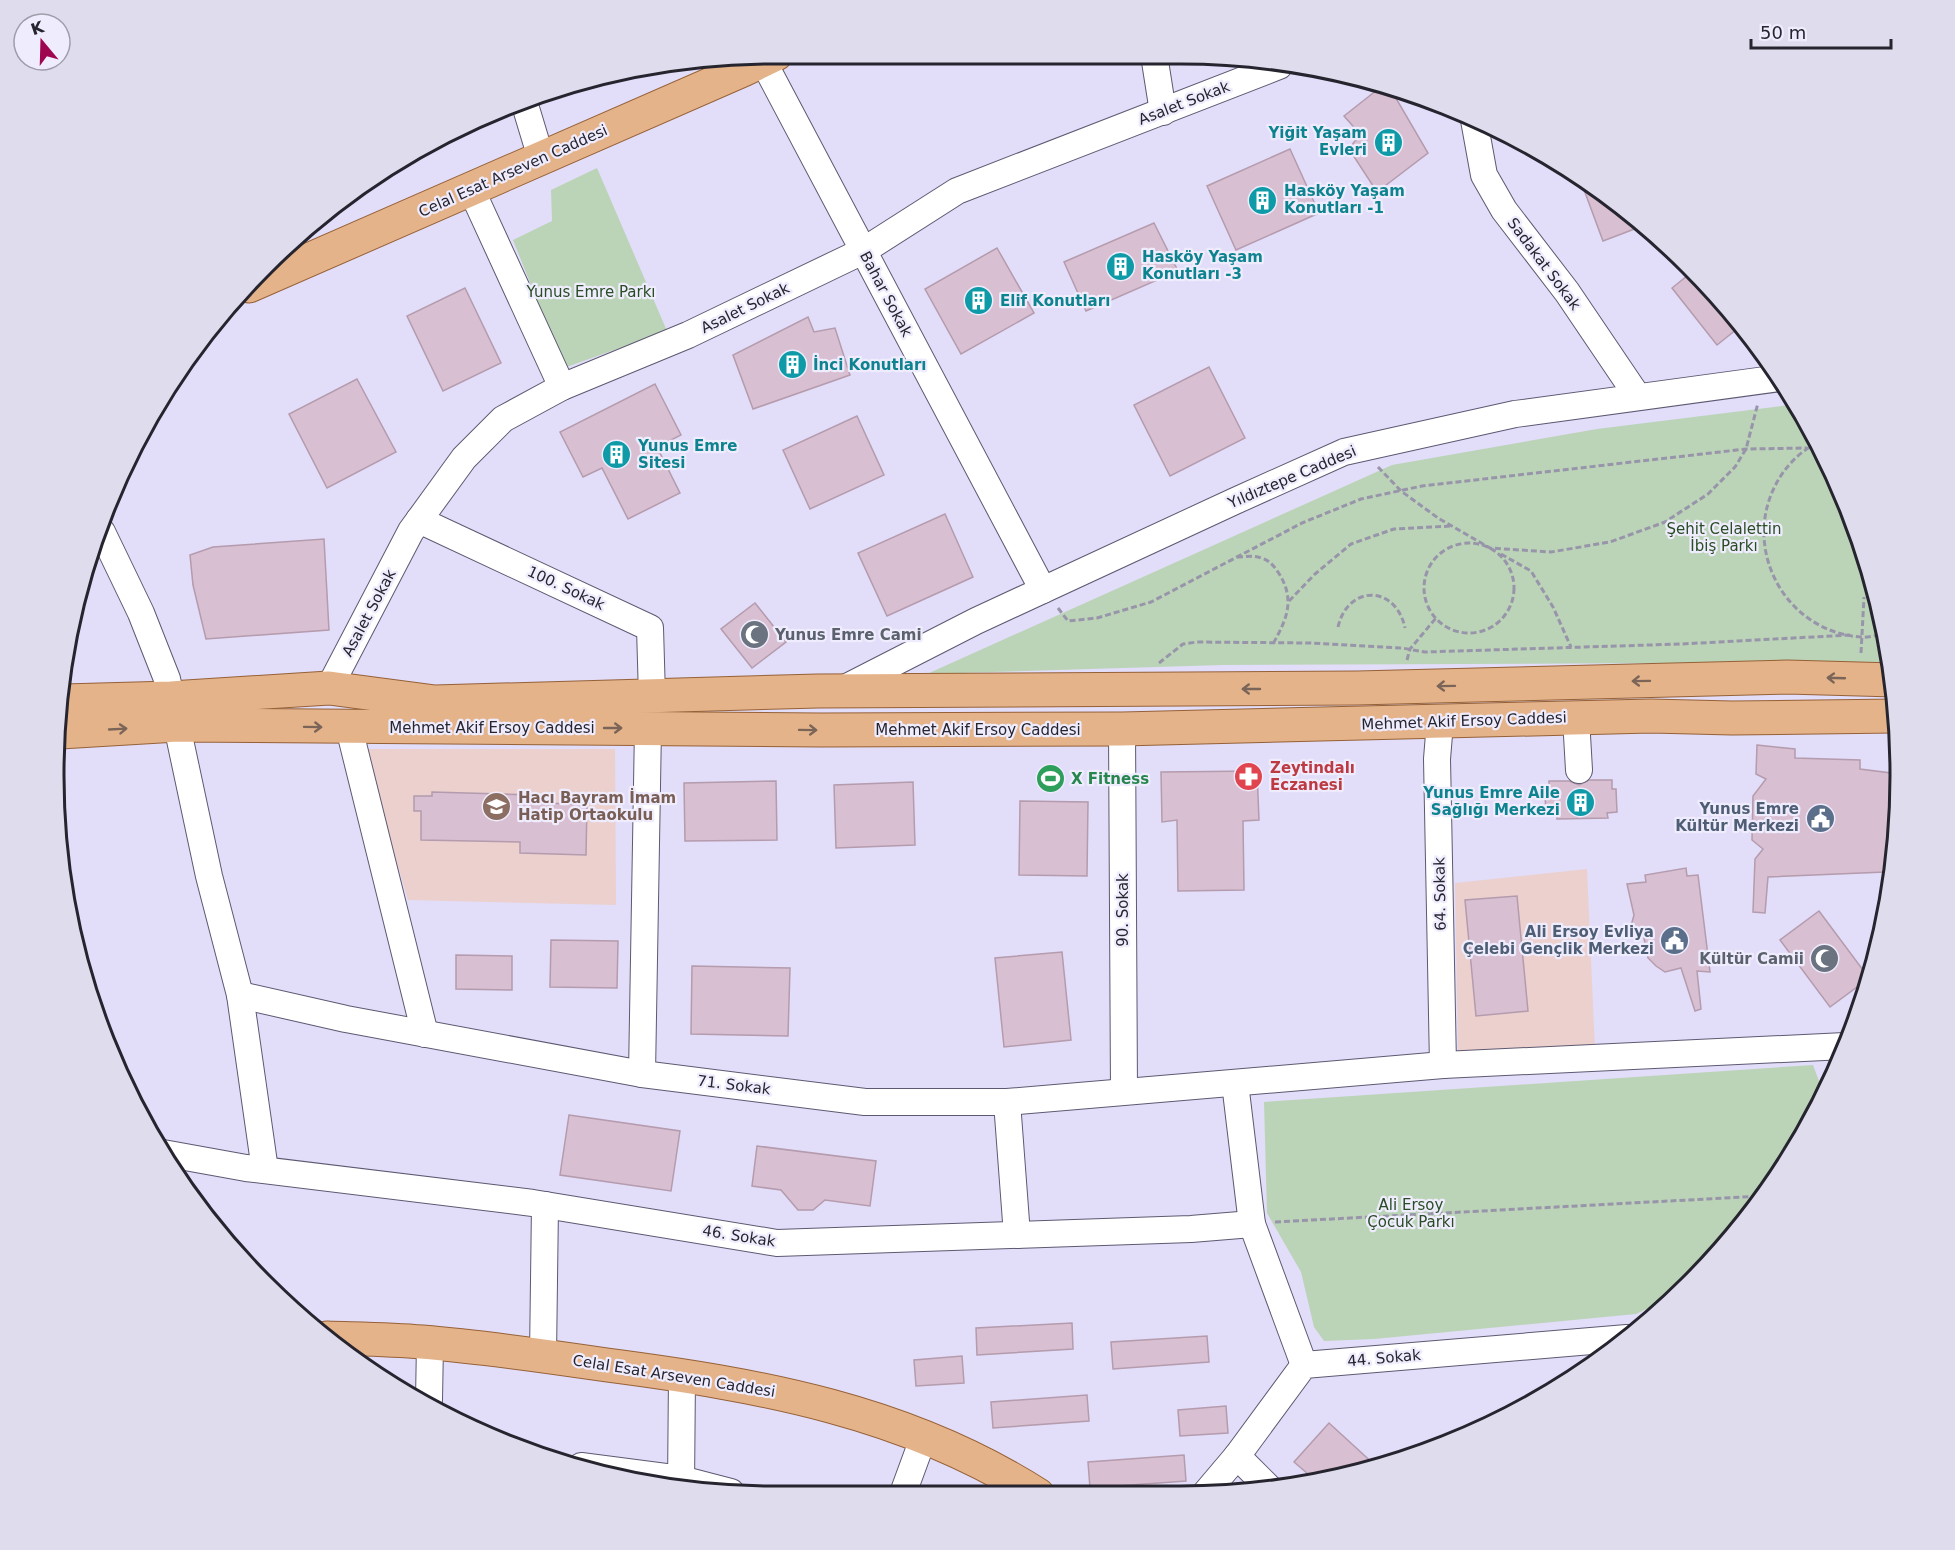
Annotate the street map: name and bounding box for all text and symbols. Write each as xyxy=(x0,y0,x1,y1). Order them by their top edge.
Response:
north arrow xyxy=(12,12,72,72)
scale bar xyxy=(1751,12,1890,50)
text: K xyxy=(28,17,47,39)
text: 50 m xyxy=(1760,22,1806,43)
street label: Asalet Sokak xyxy=(1136,77,1232,129)
street label: Celal Esat Arseven Caddesi xyxy=(416,121,610,221)
place label: Yiğit Yaşam Evleri xyxy=(1267,124,1367,159)
building icon: Yiğit Yaşam Evleri xyxy=(1372,126,1404,158)
place label: Hasköy Yaşam Konutları -1 xyxy=(1284,182,1405,217)
building icon: Hasköy Yaşam Konutları -1 xyxy=(1247,184,1279,216)
street label: Sadakat Sokak xyxy=(1504,214,1585,314)
street label: Bahar Sokak xyxy=(856,248,916,340)
place label: Hasköy Yaşam Konutları -3 xyxy=(1142,248,1263,283)
building icon: Hasköy Yaşam Konutları -3 xyxy=(1105,250,1137,282)
street label: Asalet Sokak xyxy=(698,279,793,337)
park label: Yunus Emre Parkı xyxy=(525,283,656,301)
building icon: Elif Konutları xyxy=(963,285,995,317)
place label: Elif Konutları xyxy=(1000,292,1110,310)
building icon: İnci Konutları xyxy=(776,349,808,381)
place label: İnci Konutları xyxy=(813,355,927,374)
place label: Yunus Emre Sitesi xyxy=(637,437,737,472)
building icon: Yunus Emre Sitesi xyxy=(601,439,633,471)
street label: Yıldıztepe Caddesi xyxy=(1224,442,1359,513)
park label: Şehit Celalettin İbiş Parkı xyxy=(1667,520,1781,555)
street label: 100. Sokak xyxy=(525,562,608,614)
street label: Asalet Sokak xyxy=(338,566,400,660)
mosque icon: Yunus Emre Cami xyxy=(738,619,770,651)
place label: Yunus Emre Cami xyxy=(774,626,922,644)
one-way arrow xyxy=(1827,673,1847,684)
one-way arrow xyxy=(1632,675,1652,686)
one-way arrow xyxy=(1437,680,1457,691)
one-way arrow xyxy=(1242,683,1262,695)
street label: Mehmet Akif Ersoy Caddesi xyxy=(1361,708,1567,734)
street label: Mehmet Akif Ersoy Caddesi xyxy=(389,719,595,737)
one-way arrow xyxy=(302,721,322,733)
street label: Mehmet Akif Ersoy Caddesi xyxy=(875,721,1081,739)
one-way arrow xyxy=(602,722,622,734)
one-way arrow xyxy=(108,723,128,734)
one-way arrow xyxy=(797,724,817,736)
place label: Zeytindalı Eczanesi xyxy=(1270,759,1355,794)
pharmacy icon: Zeytindalı Eczanesi xyxy=(1233,761,1265,793)
sports icon: X Fitness xyxy=(1034,763,1066,795)
place label: X Fitness xyxy=(1071,770,1149,788)
place label: Yunus Emre Aile Sağlığı Merkezi xyxy=(1422,784,1560,819)
building icon: Yunus Emre Aile Sağlığı Merkezi xyxy=(1565,786,1597,818)
place label: Hacı Bayram İmam Hatip Ortaokulu xyxy=(518,788,676,824)
school or university icon: Hacı Bayram İmam Hatip Ortaokulu xyxy=(481,791,513,823)
place label: Yunus Emre Kültür Merkezi xyxy=(1675,800,1799,835)
public building icon: Yunus Emre Kültür Merkezi xyxy=(1804,802,1836,834)
street label: 64. Sokak xyxy=(1430,857,1450,931)
street label: 90. Sokak xyxy=(1114,873,1132,947)
place label: Ali Ersoy Evliya Çelebi Gençlik Merkezi xyxy=(1463,923,1654,958)
public building icon: Ali Ersoy Evliya Çelebi Gençlik Merkezi xyxy=(1659,925,1691,957)
mosque icon: Kültür Camii xyxy=(1809,943,1841,975)
place label: Kültür Camii xyxy=(1699,950,1804,968)
street label: 71. Sokak xyxy=(696,1072,772,1098)
park label: Ali Ersoy Çocuk Parkı xyxy=(1367,1196,1455,1231)
street label: 46. Sokak xyxy=(701,1221,777,1251)
street label: 44. Sokak xyxy=(1347,1346,1422,1370)
street label: Celal Esat Arseven Caddesi xyxy=(571,1351,777,1401)

